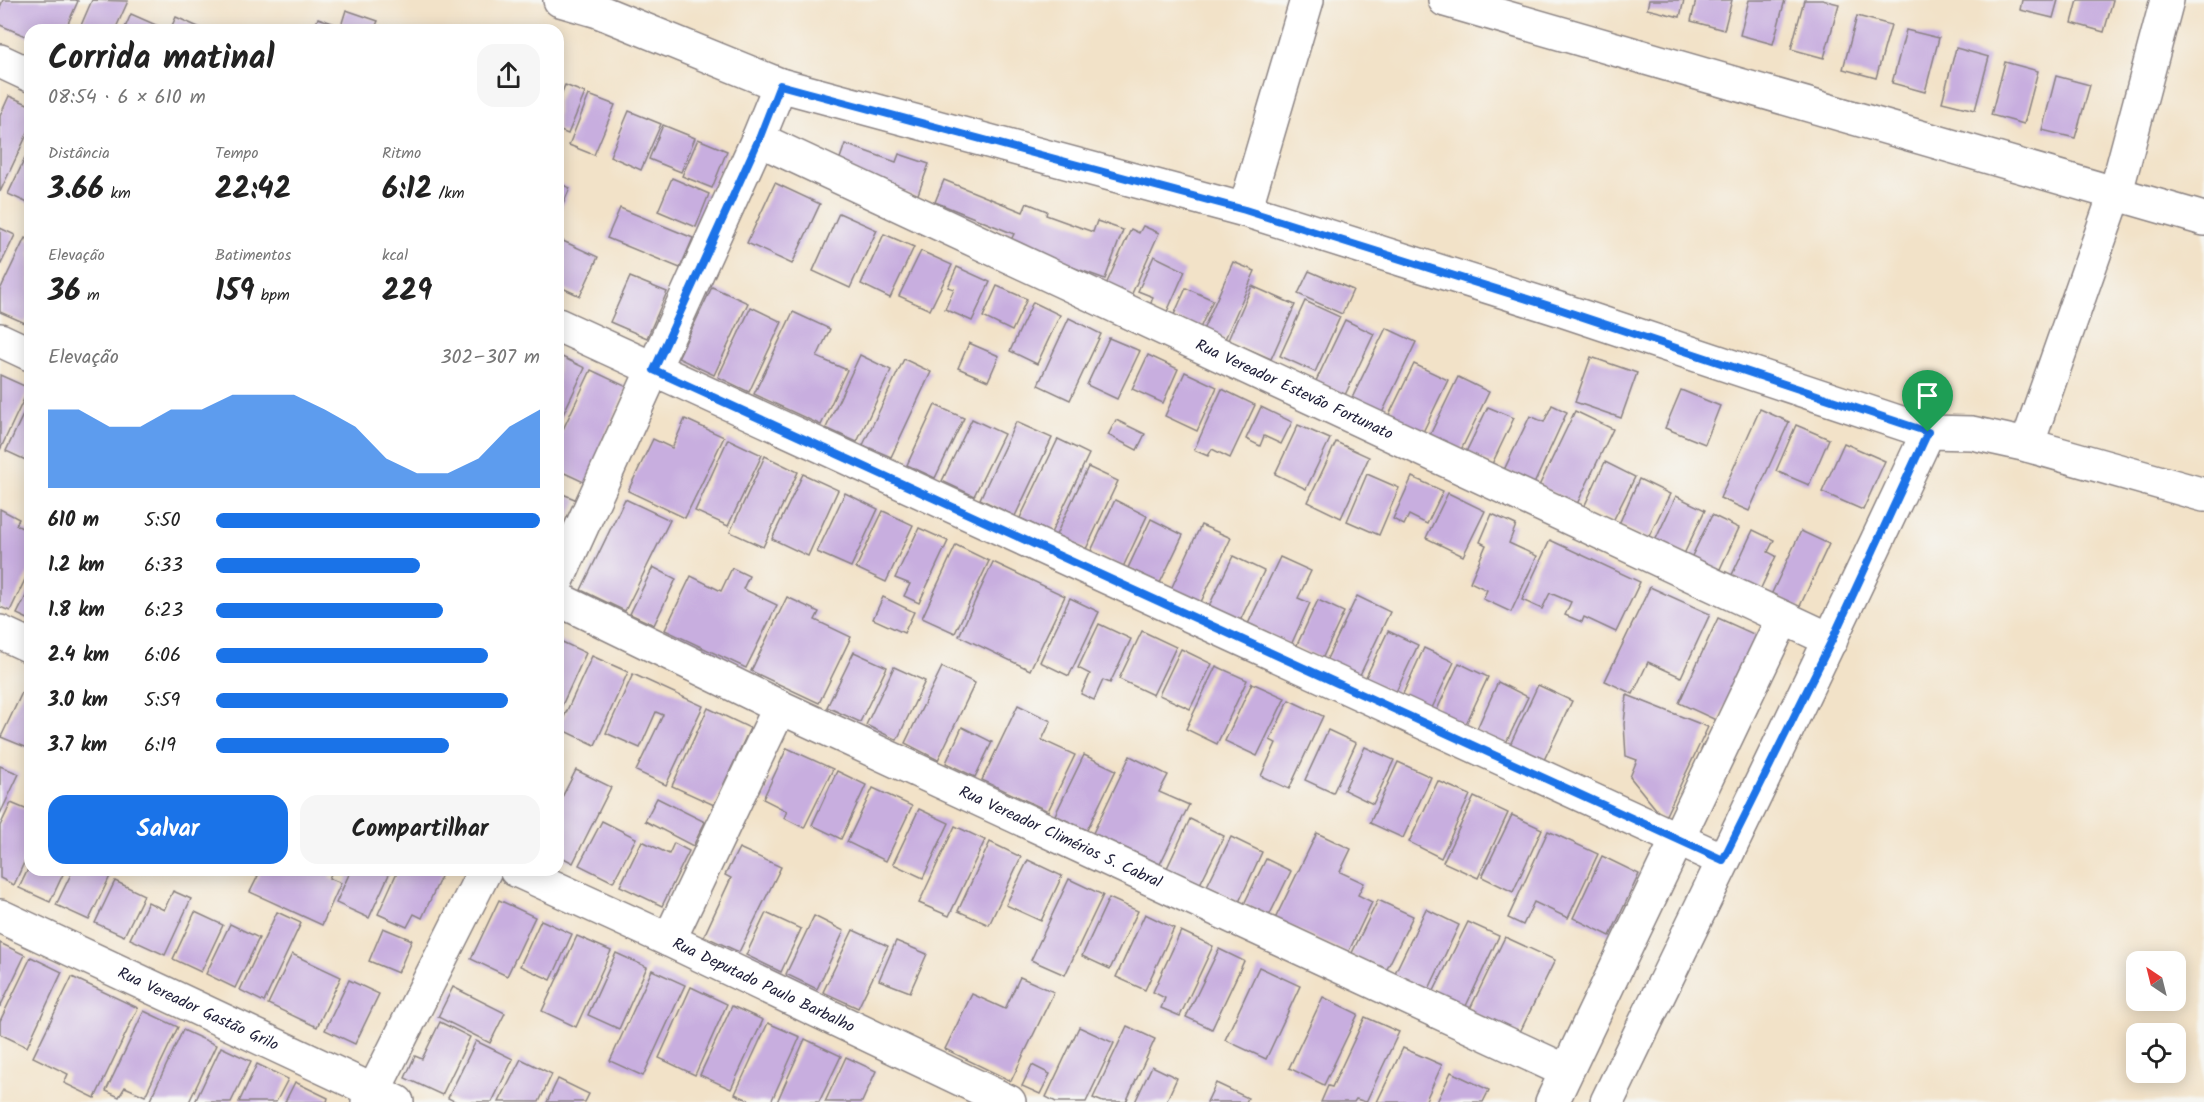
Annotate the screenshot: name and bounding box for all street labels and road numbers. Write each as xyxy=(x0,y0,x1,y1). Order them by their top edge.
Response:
street label: Rua Vereador Estevão Fortunato xyxy=(1191,333,1397,446)
street label: Rua Vereador Climérios S. Cabral xyxy=(955,779,1166,895)
street label: Rua Deputado Paulo Barbalho xyxy=(668,931,859,1039)
street label: Rua Vereador Gastão Grilo xyxy=(114,960,283,1057)

